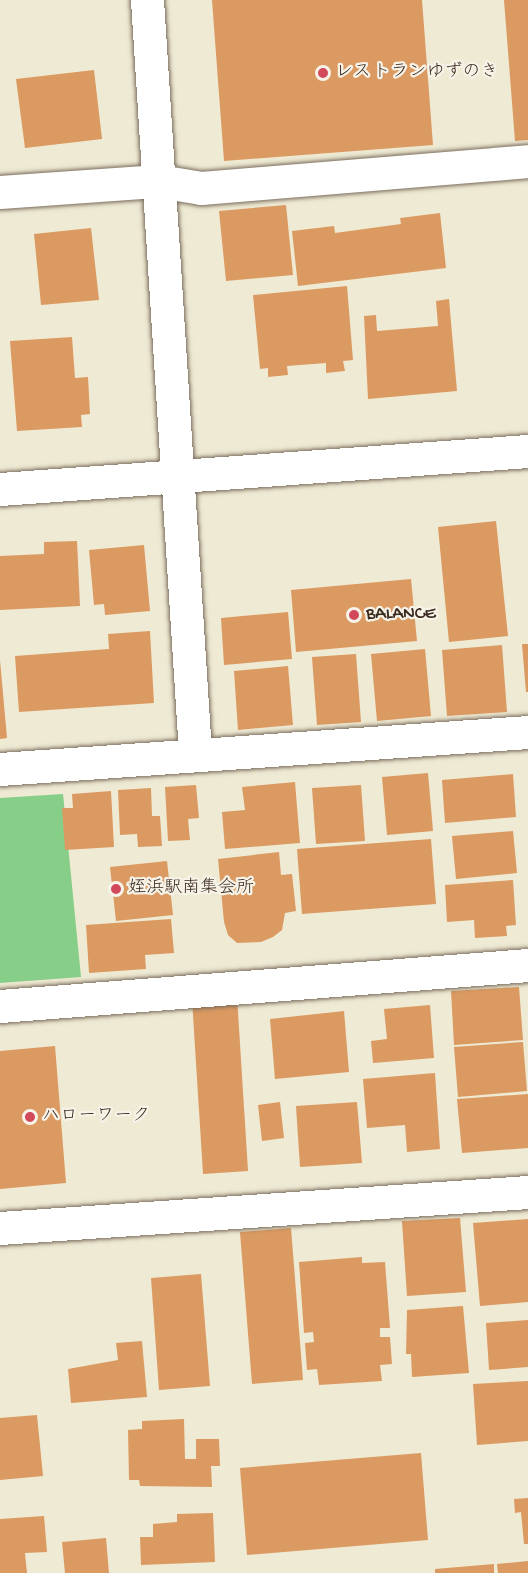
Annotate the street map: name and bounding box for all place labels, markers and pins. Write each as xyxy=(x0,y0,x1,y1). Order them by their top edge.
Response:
place label: レストランゆずのき xyxy=(335,62,497,84)
marker: レストランゆずのき xyxy=(316,66,330,80)
place label: BALANCE xyxy=(366,604,436,626)
marker: BALANCE xyxy=(347,608,361,622)
place label: 姪浜駅南集会所 xyxy=(128,878,254,900)
marker: 姪浜駅南集会所 xyxy=(109,882,123,896)
place label: ハローワーク xyxy=(42,1106,150,1128)
marker: ハローワーク xyxy=(23,1110,37,1124)

